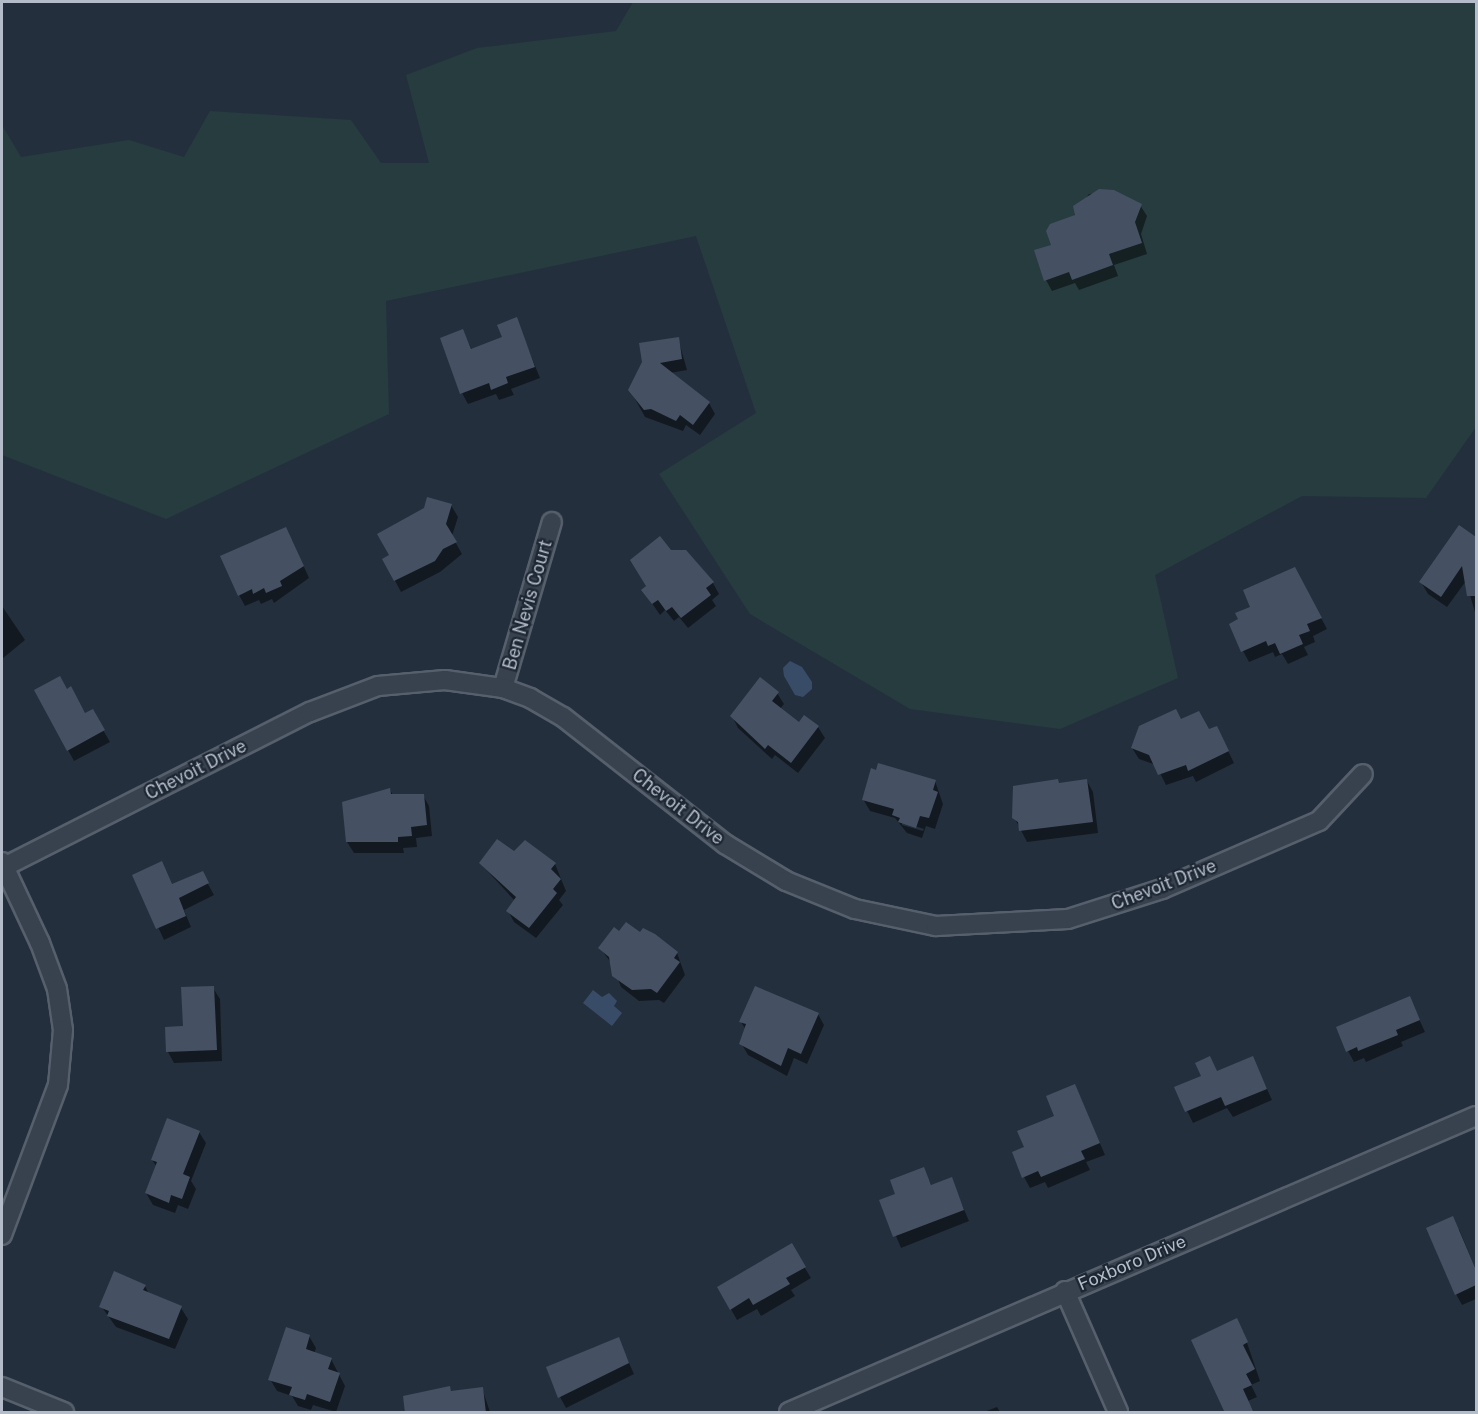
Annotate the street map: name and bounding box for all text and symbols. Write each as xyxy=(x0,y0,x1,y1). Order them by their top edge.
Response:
street label: Ben Nevis Court xyxy=(499,537,557,673)
street label: Chevoit Drive xyxy=(142,735,250,805)
street label: Chevoit Drive xyxy=(628,764,728,850)
street label: Chevoit Drive xyxy=(1108,855,1220,915)
street label: Foxboro Drive xyxy=(1075,1230,1189,1296)

